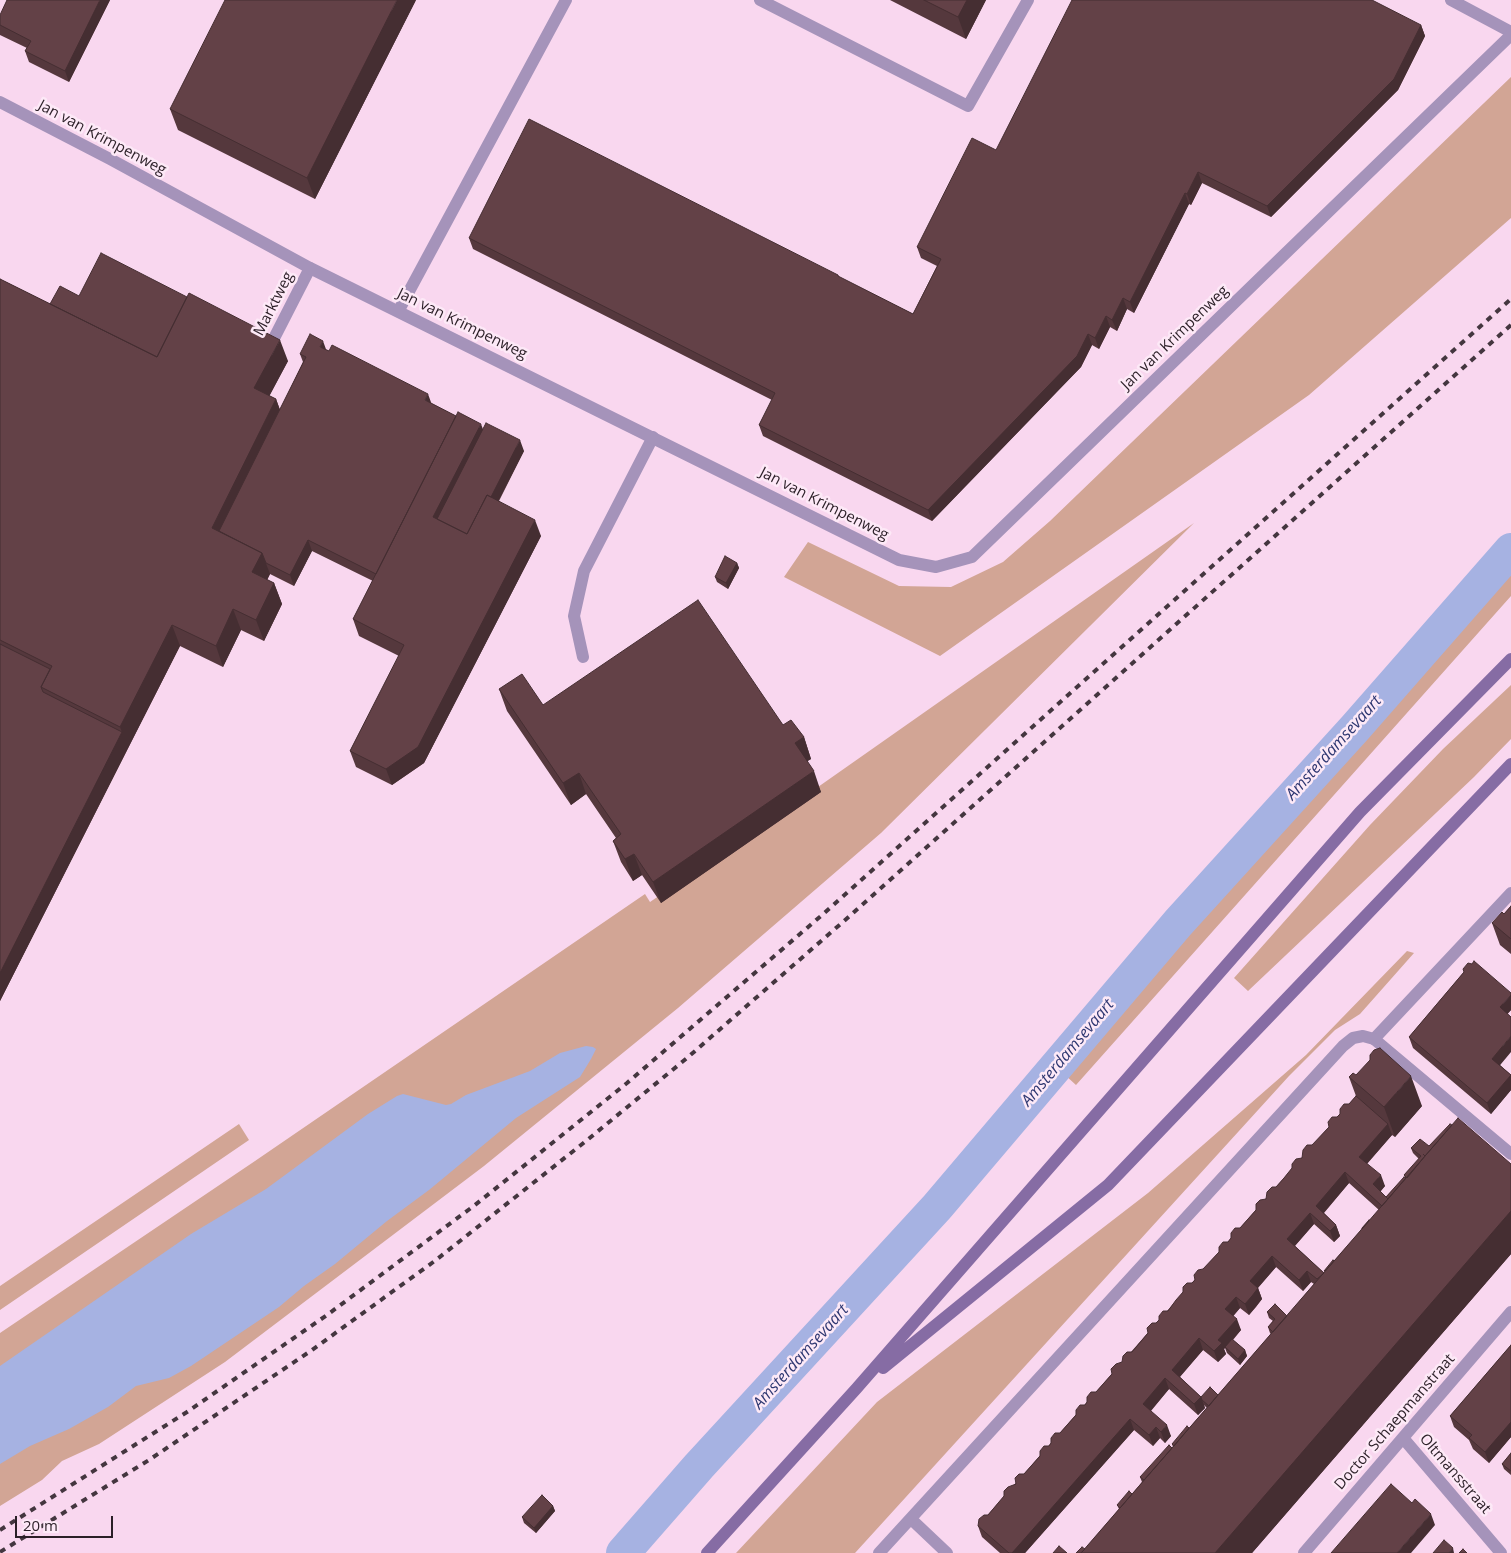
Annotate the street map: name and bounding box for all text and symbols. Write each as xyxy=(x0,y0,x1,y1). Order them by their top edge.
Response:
street label: Jan van Krimpenweg xyxy=(35,97,169,179)
street label: Marktweg xyxy=(250,269,298,339)
street label: Jan van Krimpenweg xyxy=(1118,282,1232,394)
street label: Jan van Krimpenweg xyxy=(394,285,530,363)
street label: Jan van Krimpenweg xyxy=(756,464,892,544)
water label: Amsterdamsevaart xyxy=(1282,692,1386,804)
water label: Amsterdamsevaart xyxy=(1018,996,1118,1110)
water label: Amsterdamsevaart xyxy=(749,1301,853,1413)
street label: Doctor Schaepmanstraat xyxy=(1331,1350,1459,1494)
street label: Oltmansstraat xyxy=(1415,1430,1495,1518)
scale bar xyxy=(18,1506,115,1538)
text: 20 m xyxy=(23,1515,58,1535)

